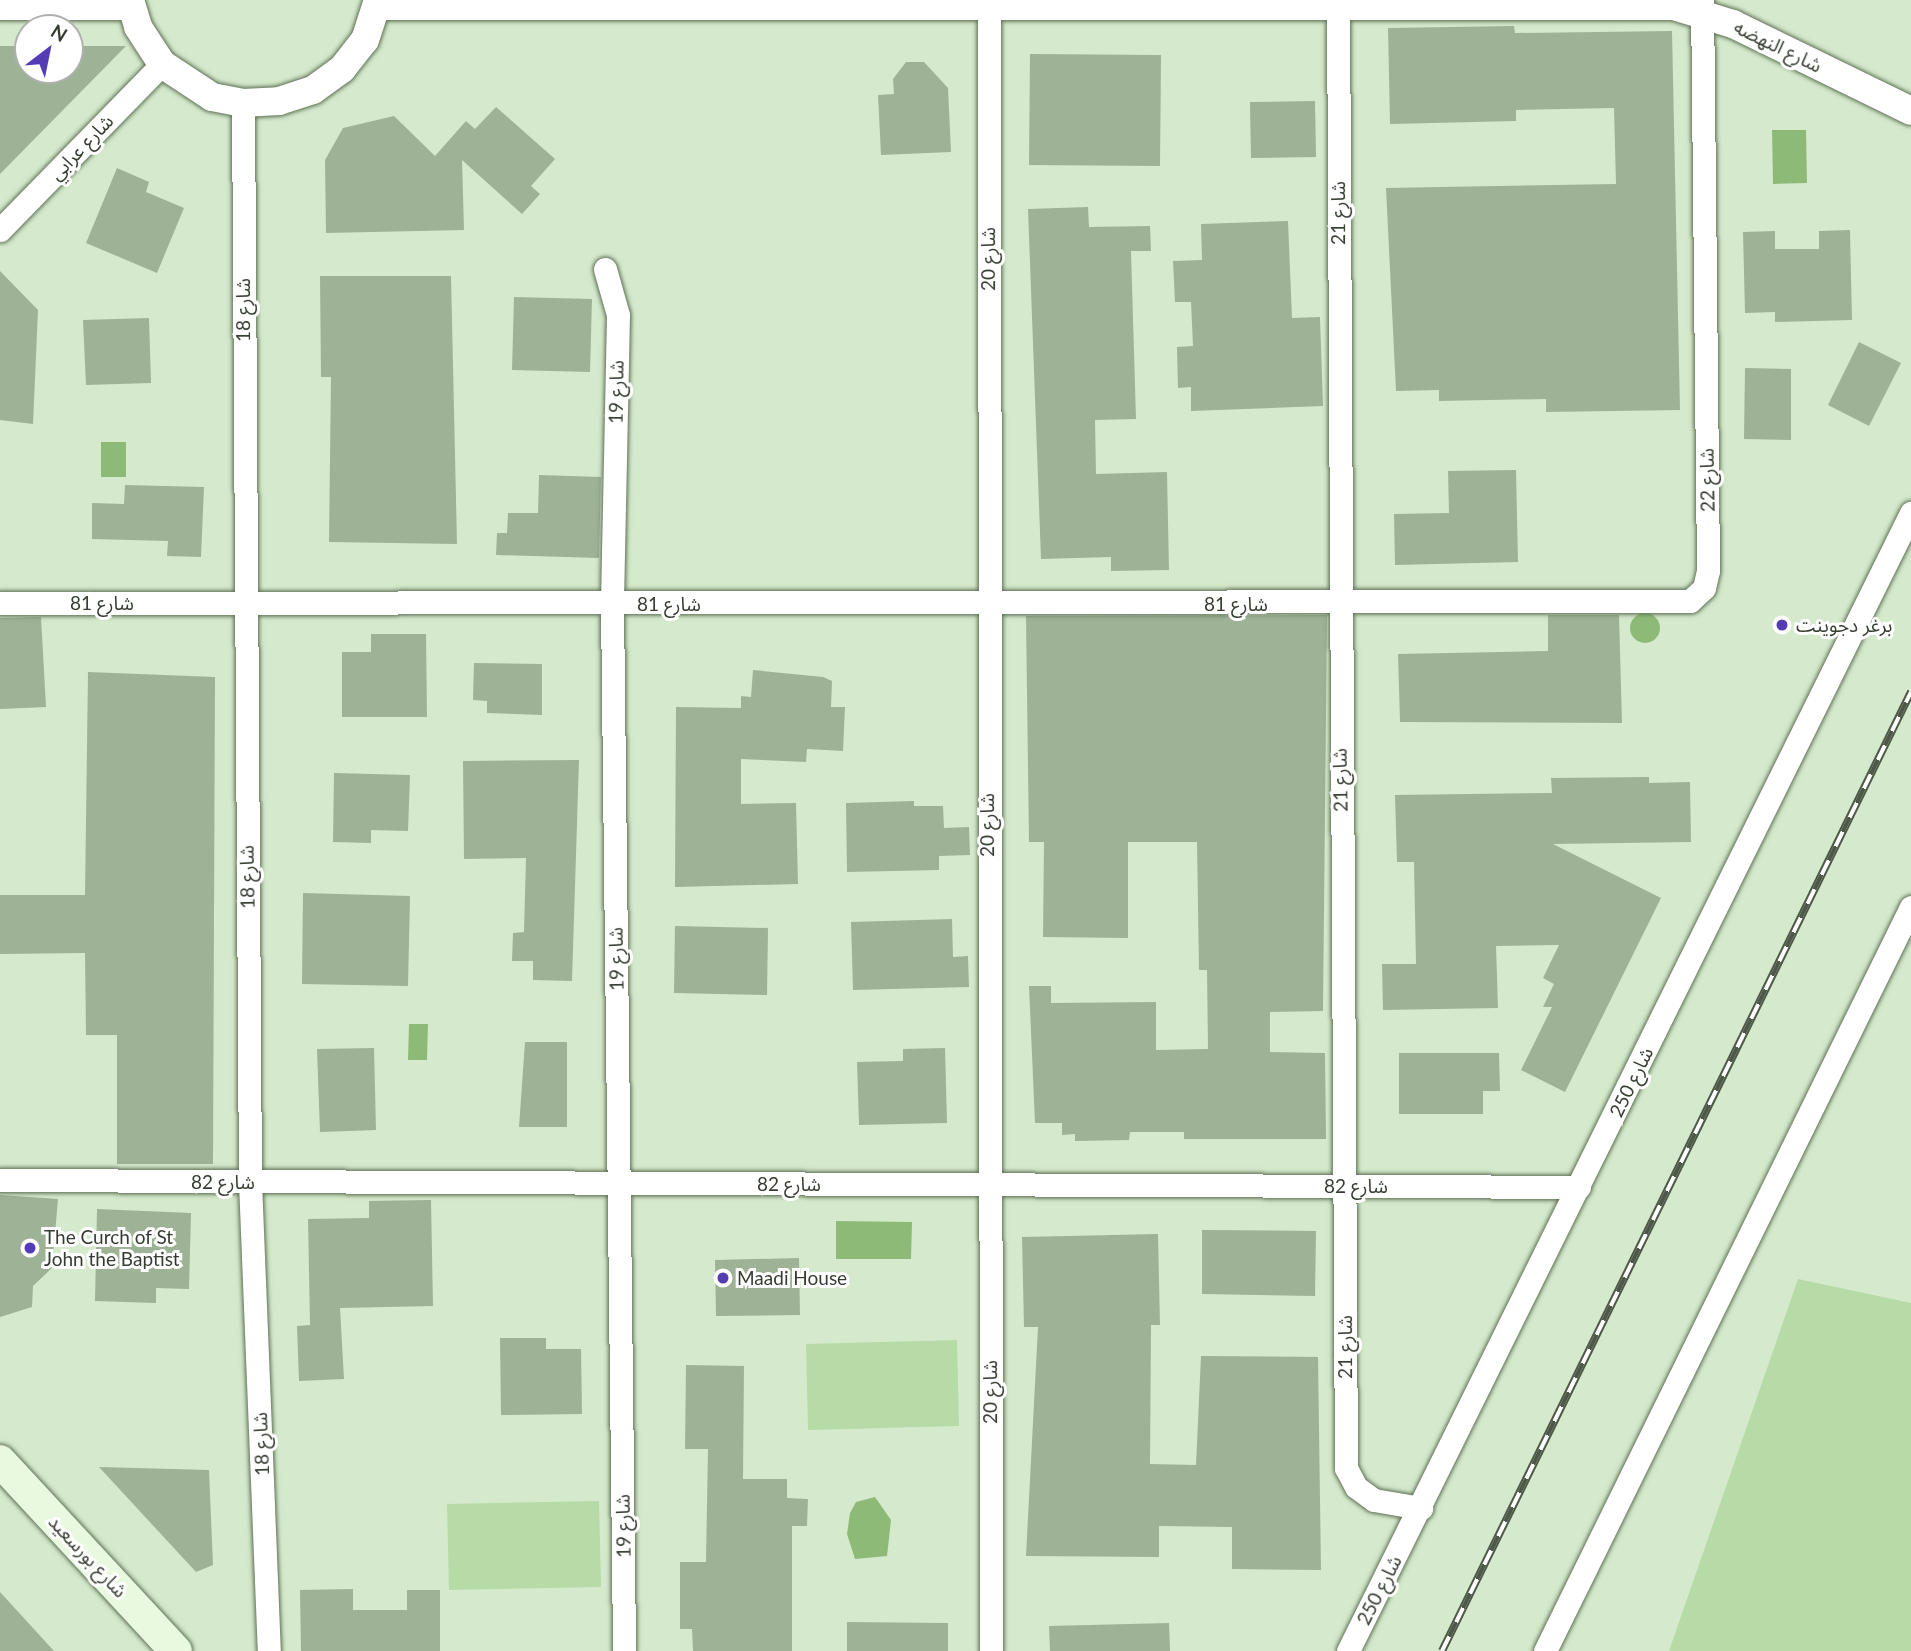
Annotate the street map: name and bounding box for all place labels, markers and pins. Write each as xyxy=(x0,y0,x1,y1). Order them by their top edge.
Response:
place label: برغر دجوينت xyxy=(1796,614,1892,636)
marker: برغر دجوينت xyxy=(1774,617,1790,633)
place label: The Curch of St John the Baptist xyxy=(44,1226,180,1270)
marker: The Curch of St John the Baptist xyxy=(22,1240,38,1256)
place label: Maadi House xyxy=(737,1267,847,1289)
marker: Maadi House xyxy=(715,1270,731,1286)

